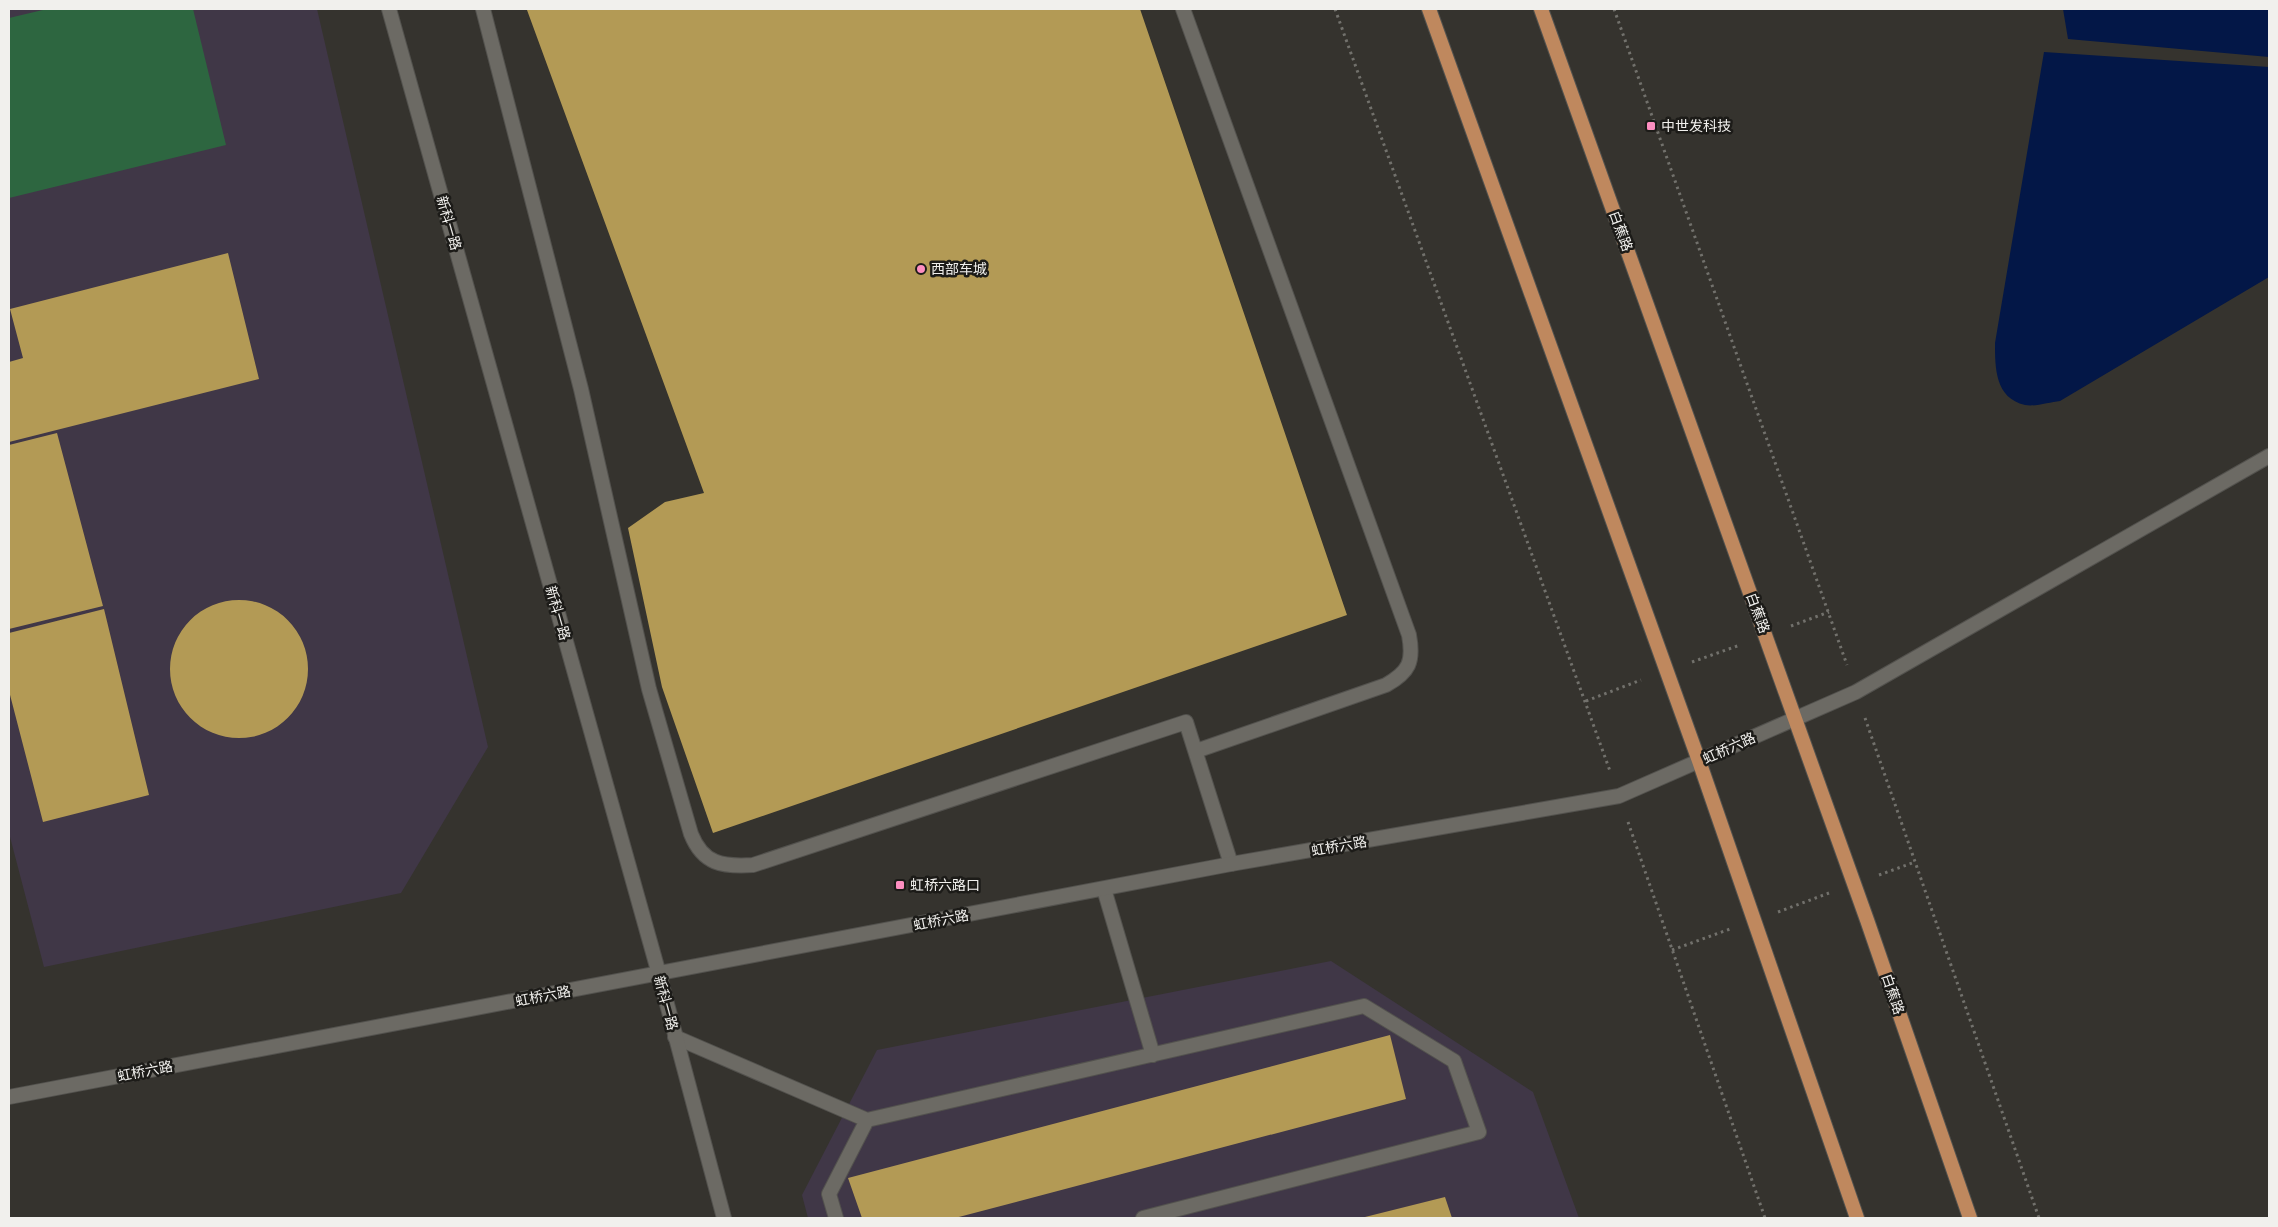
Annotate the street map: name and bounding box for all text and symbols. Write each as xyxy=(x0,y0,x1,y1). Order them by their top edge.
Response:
place label: 中世发科技 xyxy=(1661,117,1731,134)
marker: 中世发科技 xyxy=(1645,120,1657,132)
street label: 新科一路 xyxy=(434,194,465,252)
street label: 白蕉路 xyxy=(1606,208,1637,253)
place label: 西部车城 xyxy=(931,260,987,277)
marker: 西部车城 xyxy=(915,263,927,275)
street label: 新科一路 xyxy=(543,584,574,642)
street label: 白蕉路 xyxy=(1743,590,1774,635)
street label: 虹桥六路 xyxy=(1700,728,1758,767)
street label: 虹桥六路 xyxy=(1310,832,1368,859)
place label: 虹桥六路口 xyxy=(910,876,980,893)
marker: 虹桥六路口 xyxy=(894,879,906,891)
street label: 虹桥六路 xyxy=(912,906,970,933)
street label: 白蕉路 xyxy=(1879,971,1908,1016)
street label: 新科一路 xyxy=(651,974,682,1032)
street label: 虹桥六路 xyxy=(514,982,572,1009)
street label: 虹桥六路 xyxy=(116,1057,174,1084)

